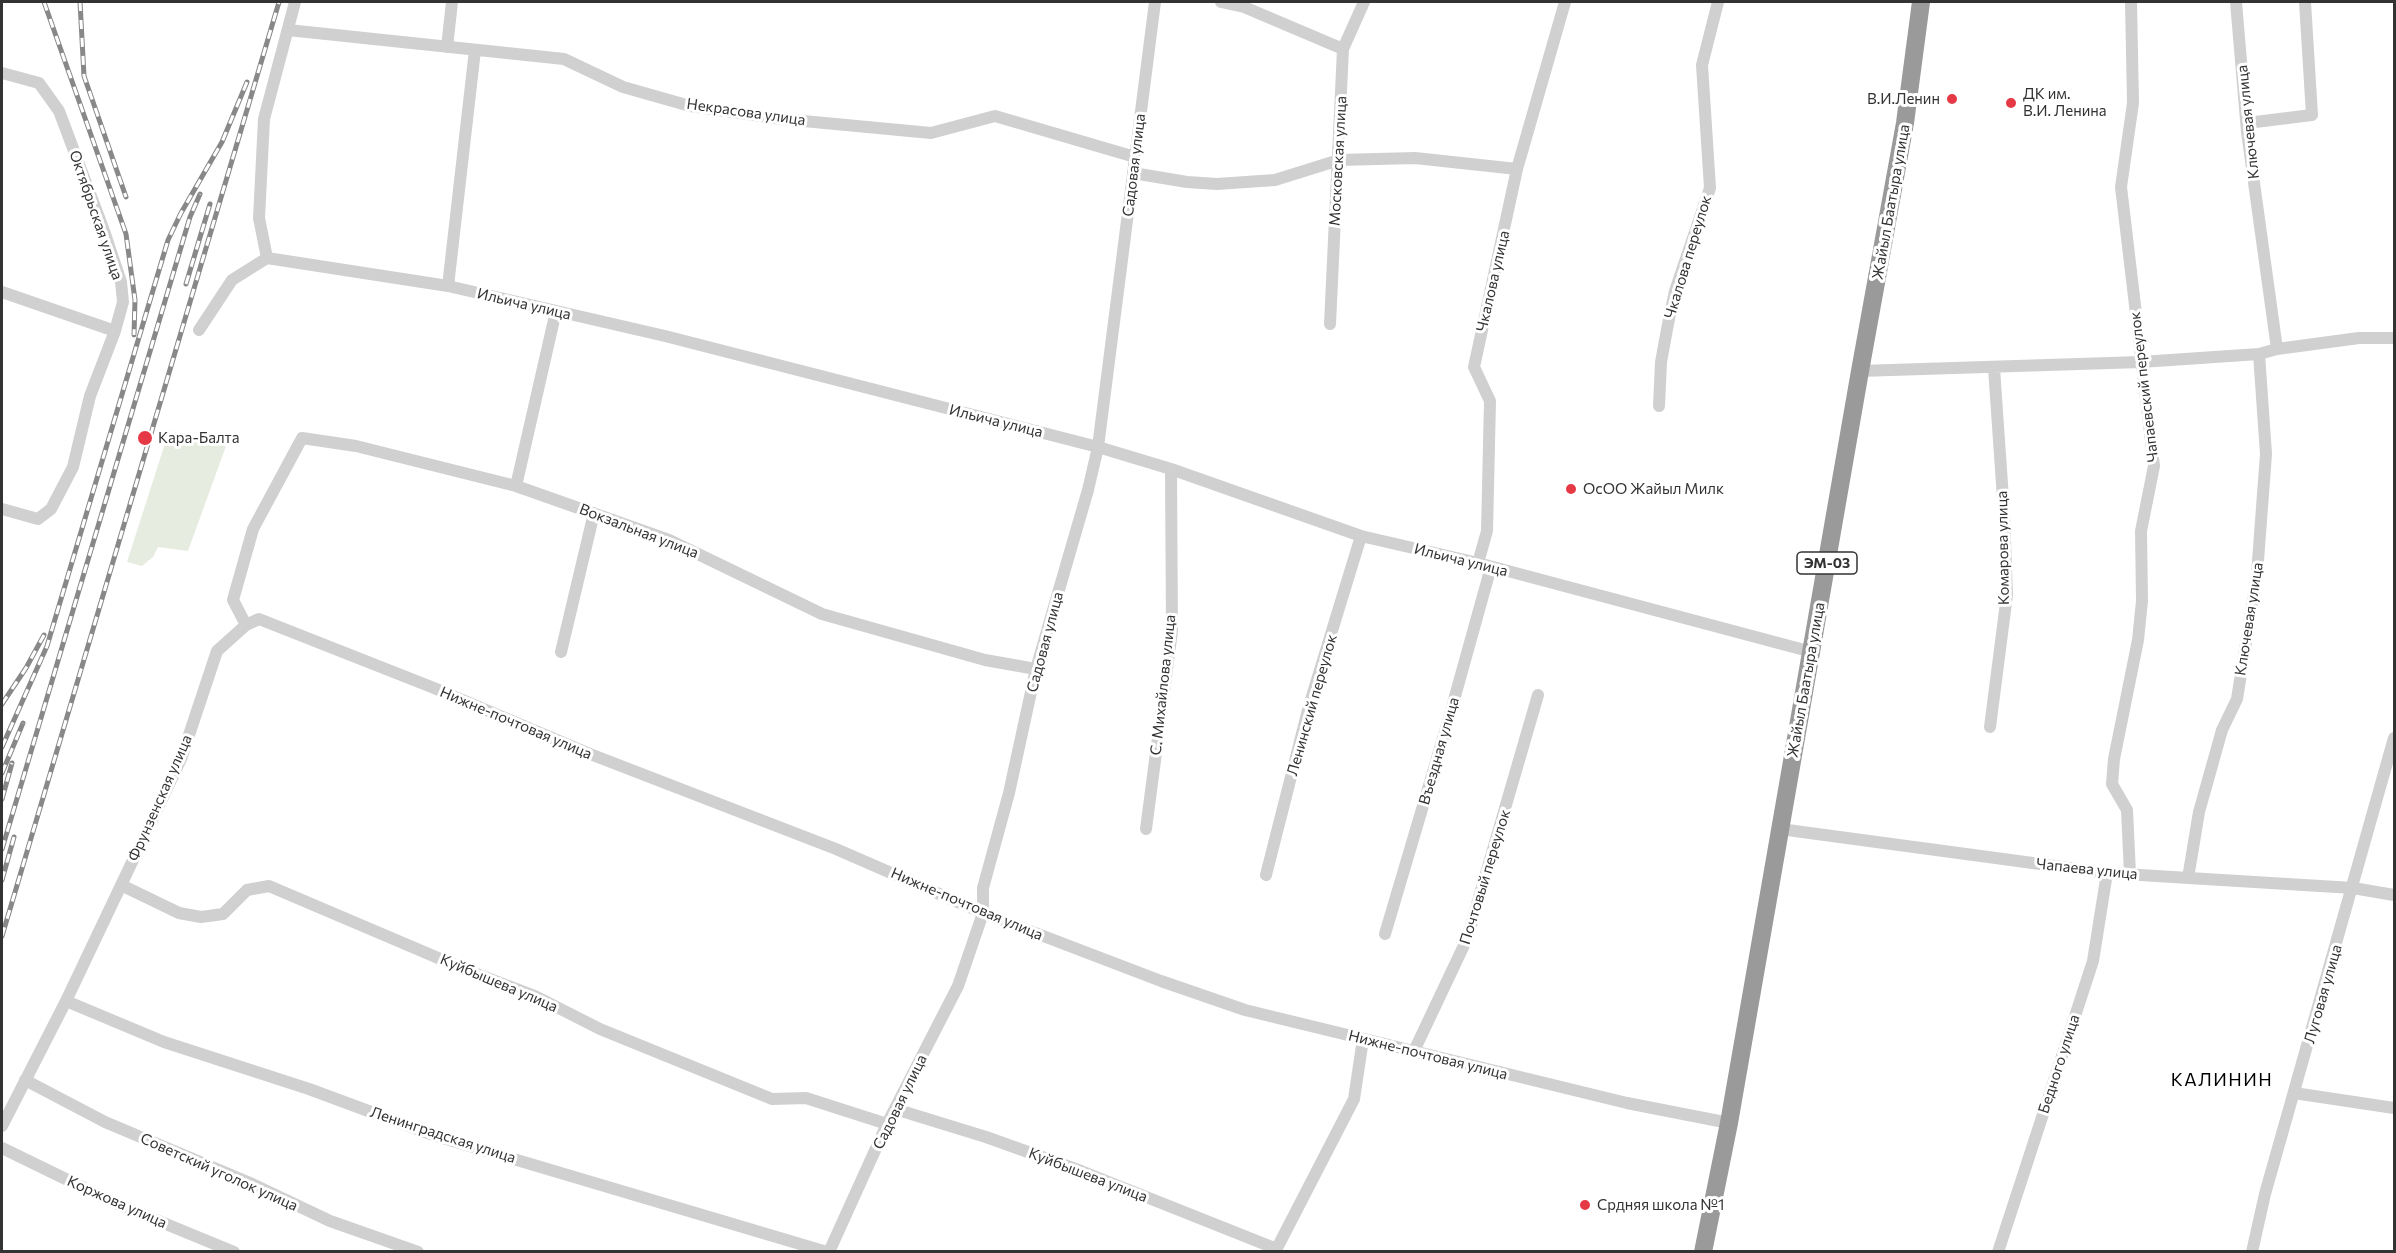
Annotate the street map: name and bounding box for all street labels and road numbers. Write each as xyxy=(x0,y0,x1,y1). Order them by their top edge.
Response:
street label: Ключевая улица xyxy=(2233,64,2263,180)
street label: Некрасова улица xyxy=(685,95,807,129)
street label: Московская улица xyxy=(1326,95,1350,227)
street label: Садовая улица xyxy=(1119,113,1149,217)
street label: Жайыл Баатыра улица xyxy=(1868,123,1914,281)
street label: Октябрьская улица xyxy=(65,148,127,282)
street label: Чкалова переулок xyxy=(1661,193,1715,321)
street label: Чкалова улица xyxy=(1473,229,1513,333)
street label: Ильича улица xyxy=(475,284,573,324)
street label: Чапаевский переулок xyxy=(2126,311,2162,463)
street label: Ильича улица xyxy=(947,401,1045,441)
street label: Комарова улица xyxy=(1993,491,2013,605)
street label: Вокзальная улица xyxy=(577,500,701,562)
street label: Ильича улица xyxy=(1412,540,1510,580)
road number: ЭМ-03 xyxy=(1797,552,1857,574)
street label: Ключевая улица xyxy=(2231,561,2267,677)
street label: Садовая улица xyxy=(1023,590,1067,694)
street label: Жайыл Баатыра улица xyxy=(1783,601,1829,759)
street label: С. Михайлова улица xyxy=(1147,614,1179,756)
street label: Ленинский переулок xyxy=(1283,632,1341,778)
street label: Нижне-почтовая улица xyxy=(437,683,595,763)
street label: Въездная улица xyxy=(1415,695,1463,807)
street label: Фрунзенская улица xyxy=(124,732,196,864)
street label: Почтовый переулок xyxy=(1456,807,1514,947)
street label: Чапаева улица xyxy=(2035,855,2139,883)
street label: Нижне-почтовая улица xyxy=(888,864,1046,944)
street label: Луговая улица xyxy=(2300,943,2346,1045)
street label: Куйбышева улица xyxy=(438,950,560,1016)
street label: Бедного улица xyxy=(2035,1012,2083,1116)
street label: Нижне-почтовая улица xyxy=(1347,1026,1509,1084)
street label: Садовая улица xyxy=(869,1052,931,1152)
street label: Ленинградская улица xyxy=(368,1103,518,1167)
street label: Советский уголок улица xyxy=(138,1129,300,1215)
street label: Куйбышева улица xyxy=(1026,1144,1150,1206)
street label: Коржова улица xyxy=(64,1172,170,1232)

